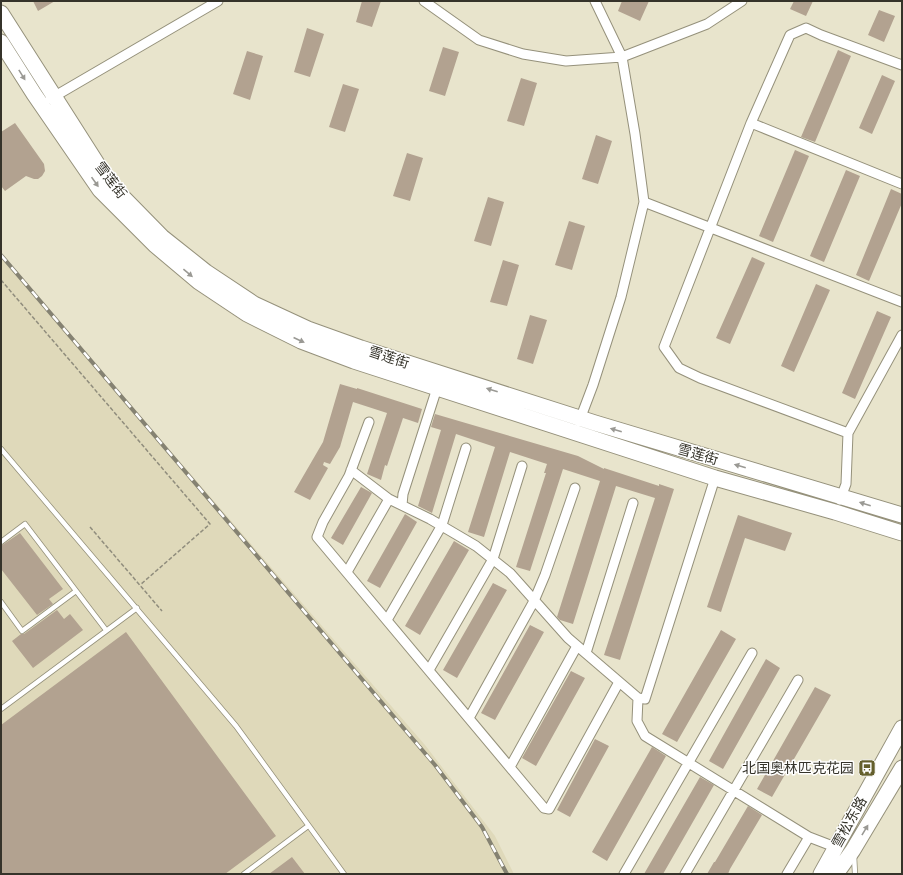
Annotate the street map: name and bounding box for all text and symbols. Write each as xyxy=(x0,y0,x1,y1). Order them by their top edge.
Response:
one-way arrow xyxy=(18,69,25,81)
street label: 雪莲街 xyxy=(91,159,130,202)
one-way arrow xyxy=(91,177,99,188)
one-way arrow xyxy=(182,269,193,278)
one-way arrow xyxy=(293,337,304,343)
street label: 雪莲街 xyxy=(366,343,411,372)
one-way arrow xyxy=(485,387,497,393)
one-way arrow xyxy=(609,427,621,433)
street label: 雪莲街 xyxy=(675,441,720,468)
one-way arrow xyxy=(734,463,746,469)
one-way arrow xyxy=(858,501,870,507)
bus stop icon: 北国奥林匹克花园 xyxy=(857,758,877,778)
place label: 北国奥林匹克花园 xyxy=(742,760,854,777)
street label: 雪松东路 xyxy=(828,794,870,851)
one-way arrow xyxy=(862,824,869,836)

